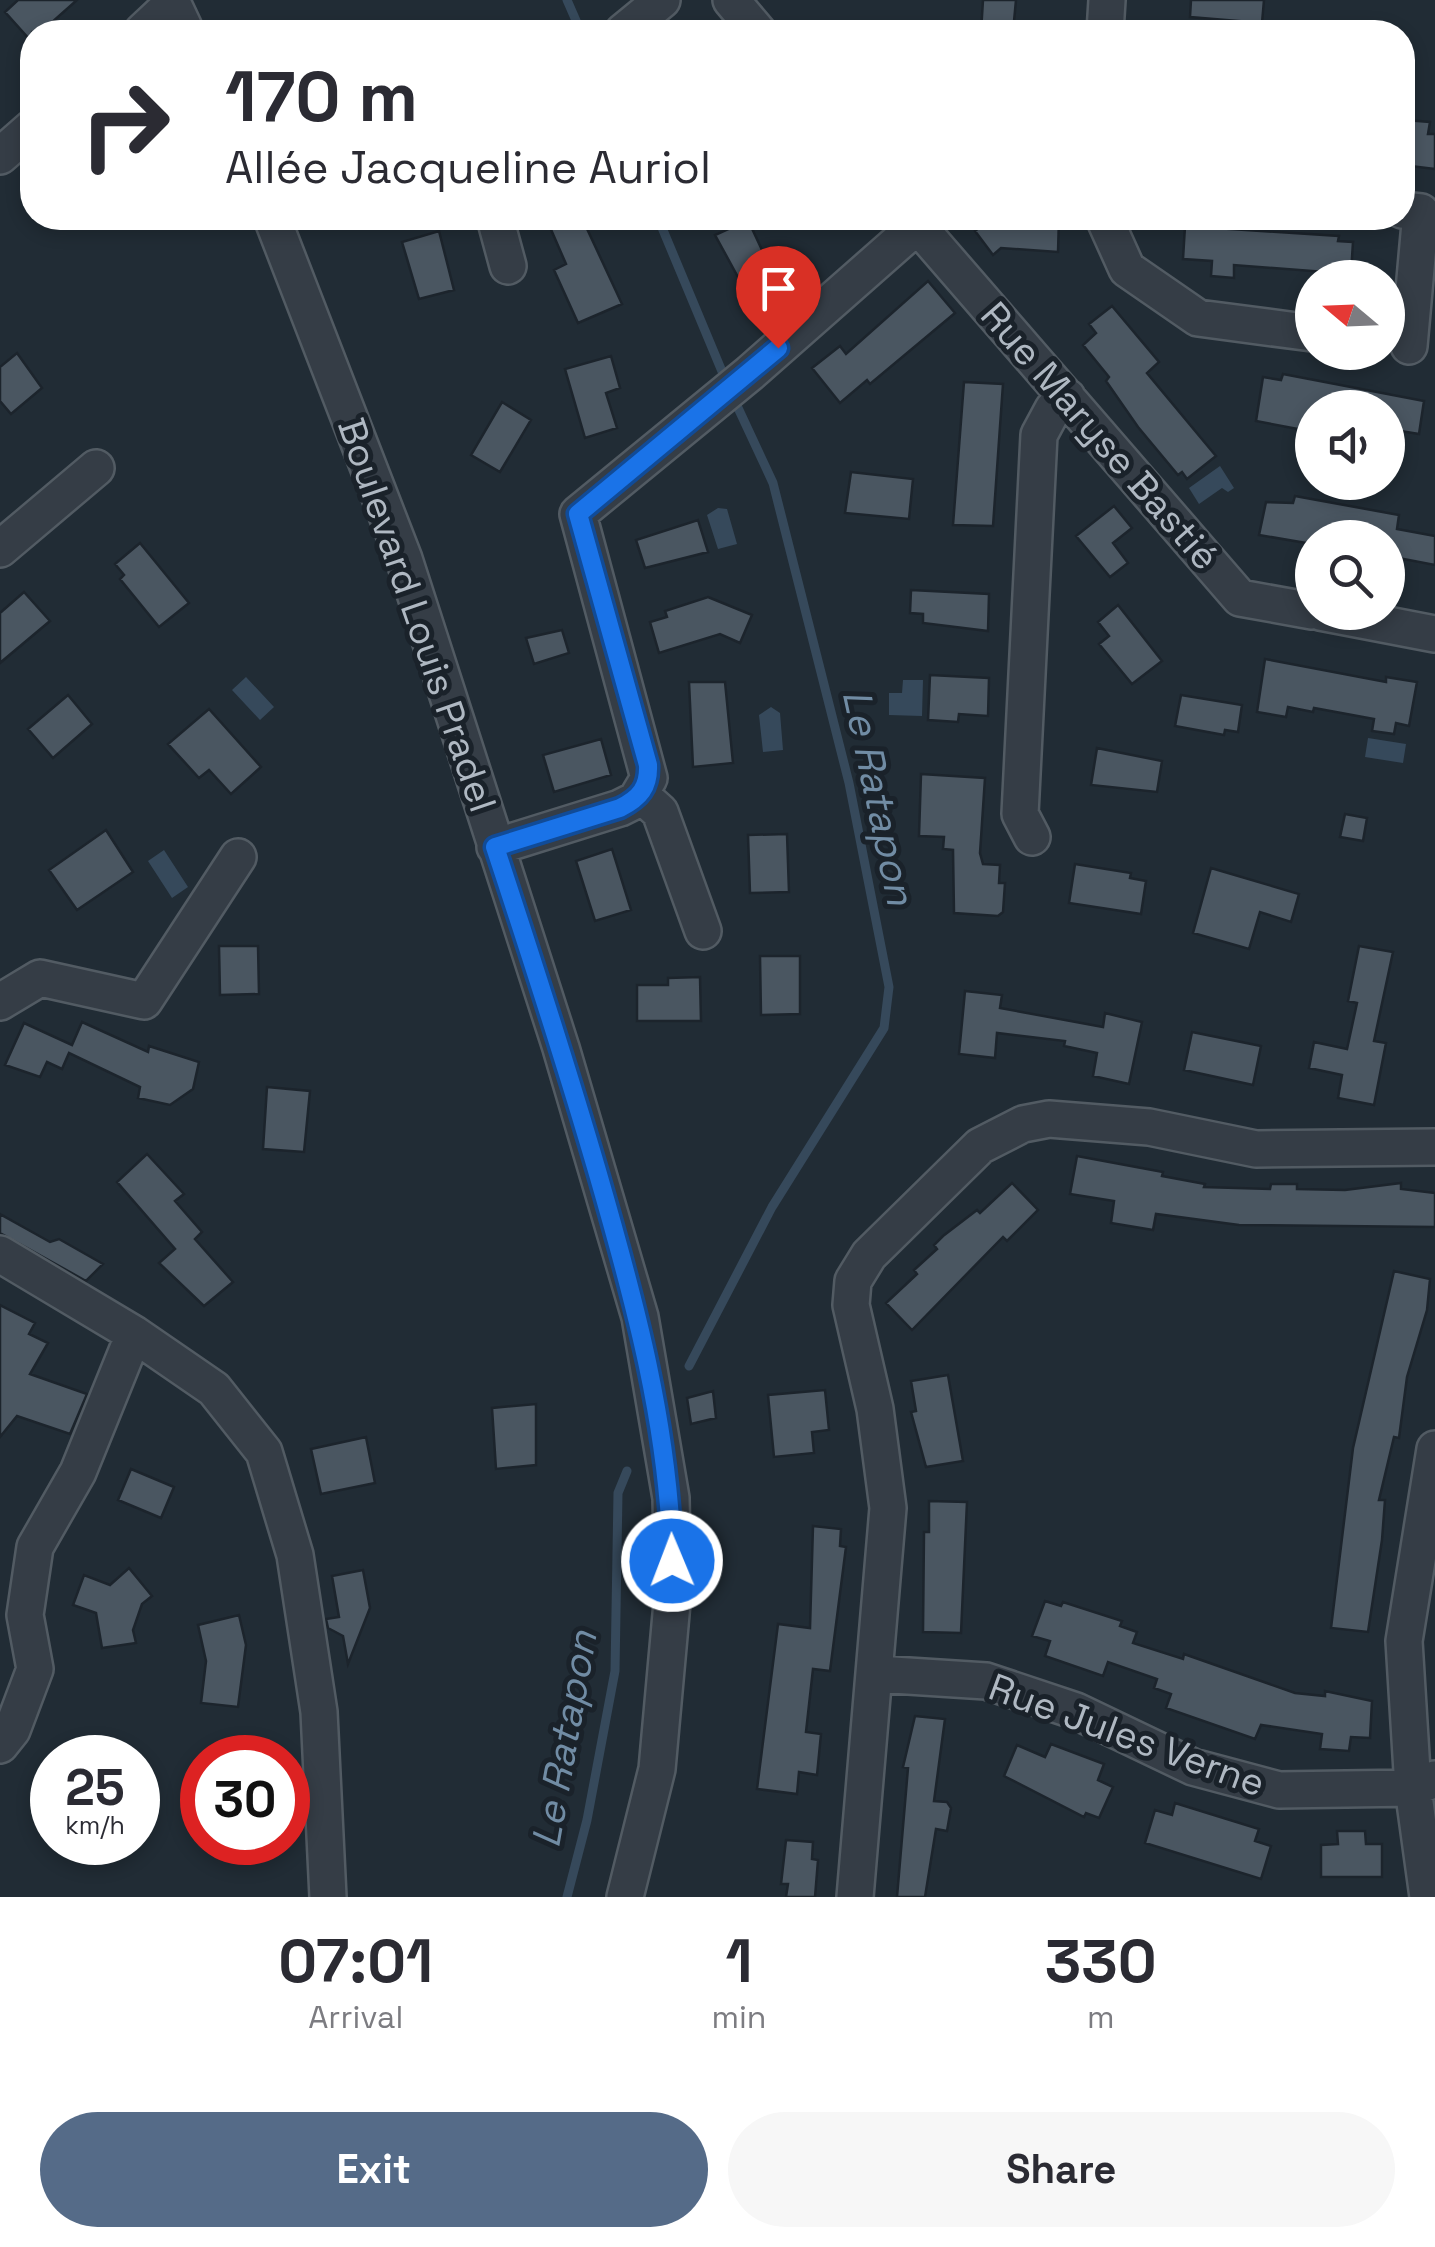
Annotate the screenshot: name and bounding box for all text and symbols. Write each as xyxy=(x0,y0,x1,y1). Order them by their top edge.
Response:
text: 170 m xyxy=(225,52,418,141)
icon: right xyxy=(60,60,190,190)
text: Allée Jacqueline Auriol xyxy=(225,139,711,196)
pin xyxy=(736,246,821,349)
north arrow xyxy=(1295,260,1405,370)
map controls xyxy=(1295,260,1405,630)
icon: arrive xyxy=(751,261,806,316)
street label: Rue Maryse Bastié xyxy=(970,292,1230,580)
button: sound xyxy=(1295,390,1405,500)
street label: Boulevard Louis Pradel xyxy=(327,412,507,818)
button: search xyxy=(1295,520,1405,630)
water label: Le Ratapon xyxy=(831,685,927,911)
position arrow xyxy=(620,1509,724,1613)
water label: Le Ratapon xyxy=(520,1625,609,1851)
street label: Rue Jules Verne xyxy=(982,1663,1272,1807)
speed limit sign: 30 xyxy=(180,1735,310,1865)
text: 25 xyxy=(65,1756,125,1820)
text: km/h xyxy=(65,1809,125,1841)
text: 07:01 xyxy=(278,1923,433,2000)
text: 1 xyxy=(725,1923,753,2000)
text: 330 xyxy=(1045,1923,1157,2000)
text: Arrival xyxy=(308,1997,403,2037)
text: min xyxy=(711,1997,766,2037)
text: m xyxy=(1087,1997,1114,2037)
button: Exit xyxy=(40,2112,708,2227)
button: Share xyxy=(728,2112,1395,2227)

